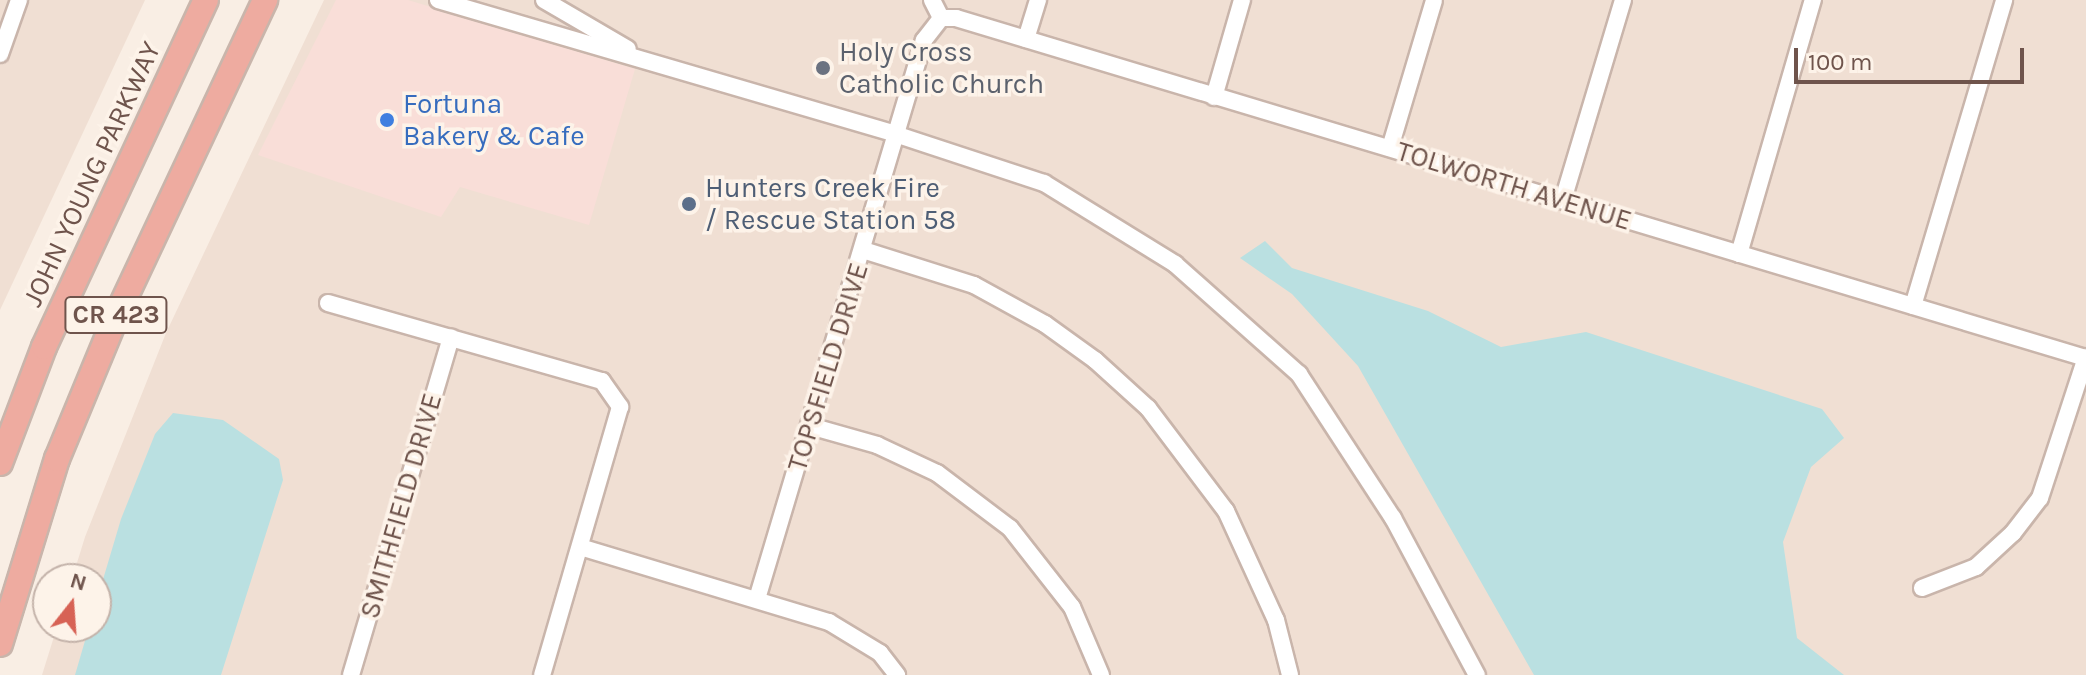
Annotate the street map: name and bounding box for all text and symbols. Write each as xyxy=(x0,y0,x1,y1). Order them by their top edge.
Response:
scale bar xyxy=(1798,32,2028,82)
place label: Holy Cross Catholic Church xyxy=(839,35,1044,101)
street label: JOHN YOUNG PARKWAY xyxy=(16,36,168,312)
text: 100 m xyxy=(1808,48,1873,76)
marker: Holy Cross Catholic Church xyxy=(814,59,832,77)
place label: Fortuna Bakery & Cafe xyxy=(403,87,585,153)
marker: Fortuna Bakery & Cafe xyxy=(378,111,396,129)
street label: TOLWORTH AVENUE xyxy=(1393,134,1635,238)
place label: Hunters Creek Fire / Rescue Station 58 xyxy=(705,171,956,237)
marker: Hunters Creek Fire / Rescue Station 58 xyxy=(680,195,698,213)
street label: TOPSFIELD DRIVE xyxy=(780,259,876,475)
road number: CR 423 xyxy=(64,293,168,337)
street label: SMITHFIELD DRIVE xyxy=(353,390,449,622)
north arrow xyxy=(32,563,112,643)
text: N xyxy=(67,567,90,597)

